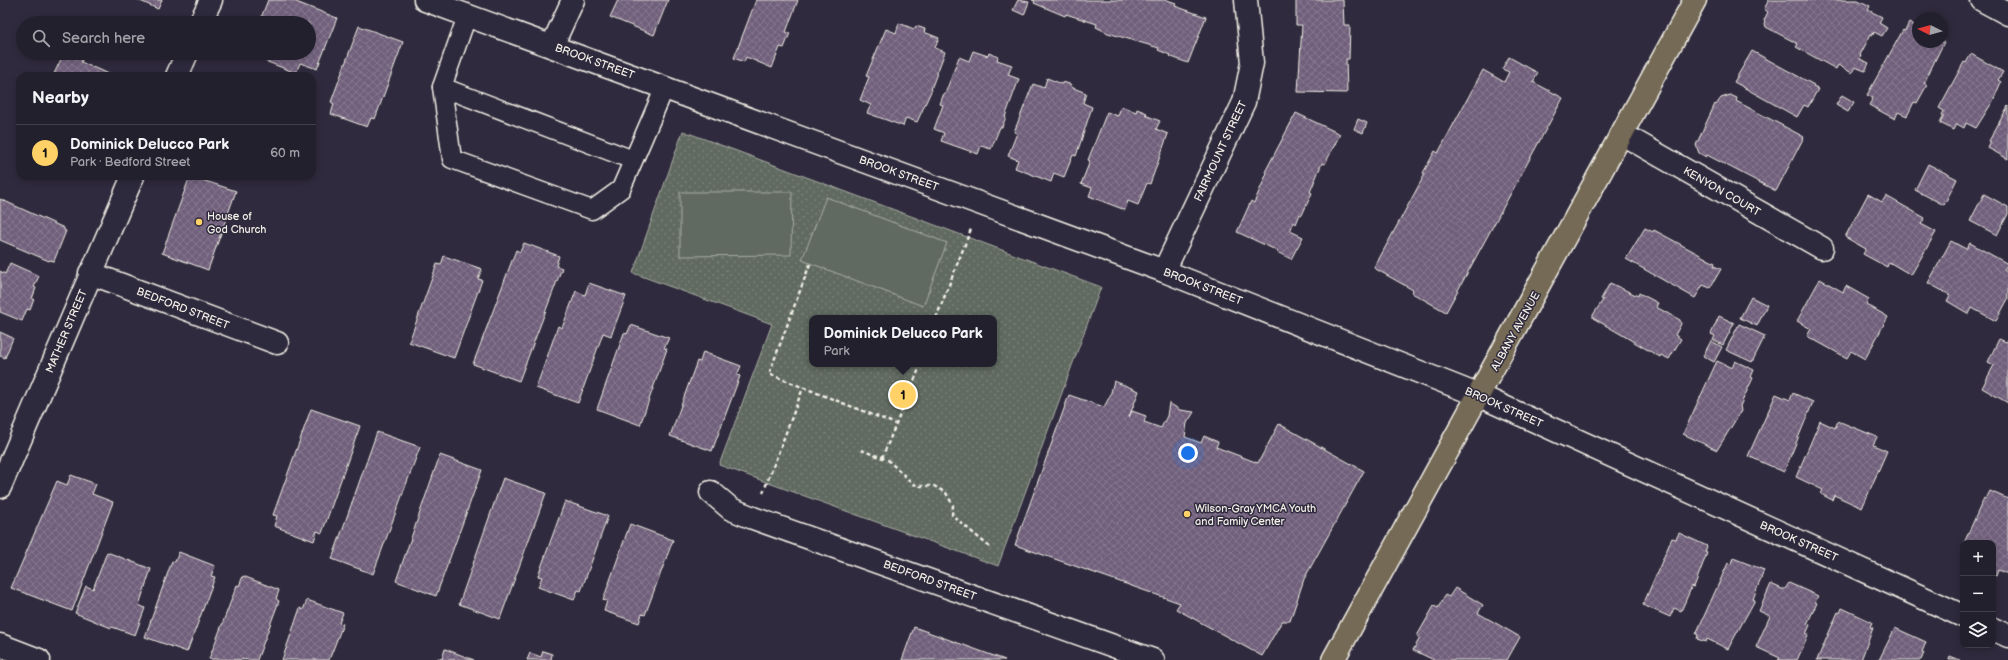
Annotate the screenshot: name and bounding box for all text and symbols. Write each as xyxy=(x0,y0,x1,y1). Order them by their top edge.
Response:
north arrow xyxy=(1912,12,1948,48)
search box xyxy=(16,16,316,60)
icon: search xyxy=(30,27,52,49)
text: Search here xyxy=(62,29,145,48)
street label: BROOK STREET xyxy=(553,41,637,82)
text: Nearby xyxy=(32,88,89,108)
street label: FAIRMOUNT STREET xyxy=(1191,98,1250,204)
text: Dominick Delucco Park xyxy=(70,135,229,154)
text: 1 xyxy=(42,145,48,161)
text: 60 m xyxy=(270,145,300,161)
street label: BROOK STREET xyxy=(857,153,941,194)
text: Park · Bedford Street xyxy=(70,154,190,170)
street label: KENYON COURT xyxy=(1681,164,1763,219)
place label: House of God Church xyxy=(207,210,266,236)
marker: House of God Church xyxy=(194,217,204,227)
street label: BROOK STREET xyxy=(1161,265,1245,308)
street label: BEDFORD STREET xyxy=(135,285,231,332)
street label: MATHER STREET xyxy=(43,287,90,375)
street label: ALBANY AVENUE xyxy=(1488,289,1543,373)
popup xyxy=(809,315,997,367)
text: Dominick Delucco Park xyxy=(823,324,983,343)
text: Park xyxy=(823,343,850,359)
pin: 1 xyxy=(890,380,916,410)
street label: BROOK STREET xyxy=(1463,384,1545,431)
your location xyxy=(1178,443,1198,463)
place label: Wilson-Gray YMCA Youth and Family Center xyxy=(1195,502,1316,528)
marker: Wilson-Gray YMCA Youth and Family Center xyxy=(1182,509,1192,519)
street label: BROOK STREET xyxy=(1758,518,1840,565)
map controls xyxy=(1960,540,1996,648)
button: + xyxy=(1960,540,1996,576)
street label: BEDFORD STREET xyxy=(881,558,979,604)
button: − xyxy=(1960,576,1996,612)
button: layers xyxy=(1960,612,1996,648)

